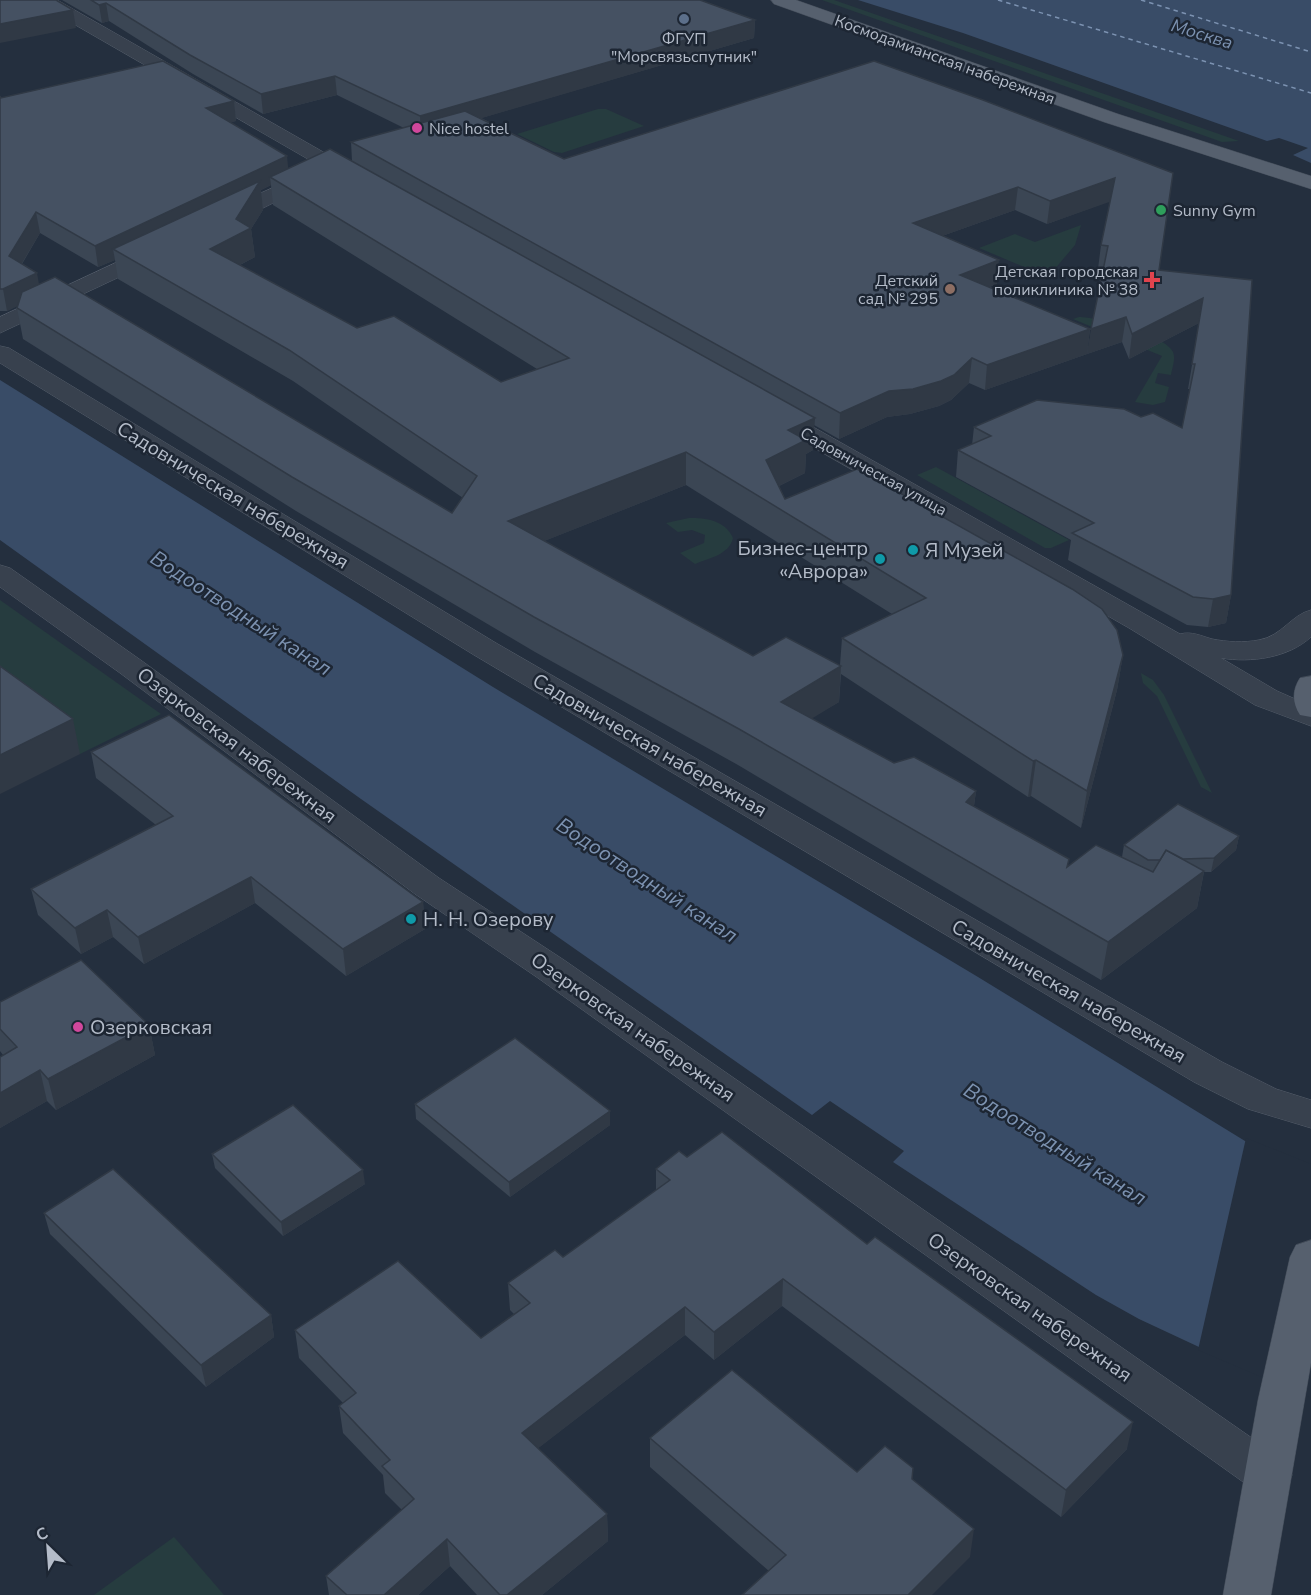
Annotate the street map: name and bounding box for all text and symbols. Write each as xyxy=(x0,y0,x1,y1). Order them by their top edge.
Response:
street label: Космодамианская набережная xyxy=(832,10,1058,110)
marker: ФГУП "Морсвязьспутник" xyxy=(677,12,691,26)
water label: Москва xyxy=(1168,13,1236,55)
place label: ФГУП "Морсвязьспутник" xyxy=(611,28,757,68)
place label: Nice hostel xyxy=(429,118,509,140)
marker: Nice hostel xyxy=(410,121,424,135)
place label: Sunny Gym xyxy=(1173,200,1256,222)
marker: Sunny Gym xyxy=(1154,203,1168,217)
place label: Детская городская поликлиника № 38 xyxy=(994,261,1138,301)
place label: Детский сад № 295 xyxy=(858,270,938,310)
marker: Детская городская поликлиника № 38 xyxy=(1143,271,1161,289)
marker: Детский сад № 295 xyxy=(943,282,957,296)
street label: Садовническая набережная xyxy=(112,415,354,576)
street label: Садовническая улица xyxy=(796,422,951,521)
place label: Бизнес-центр «Аврора» xyxy=(737,535,868,585)
place label: Я Музей xyxy=(925,537,1004,564)
marker: Я Музей xyxy=(906,543,920,557)
water label: Водоотводный канал xyxy=(145,544,337,682)
marker: Бизнес-центр «Аврора» xyxy=(873,552,887,566)
street label: Озерковская набережная xyxy=(131,661,342,830)
street label: Садовническая набережная xyxy=(528,667,772,824)
water label: Водоотводный канал xyxy=(551,811,743,949)
place label: Н. Н. Озерову xyxy=(423,906,554,933)
marker: Н. Н. Озерову xyxy=(404,912,418,926)
street label: Садовническая набережная xyxy=(947,913,1191,1070)
street label: Озерковская набережная xyxy=(525,946,740,1108)
place label: Озерковская xyxy=(90,1014,212,1041)
marker: Озерковская xyxy=(71,1020,85,1034)
water label: Водоотводный канал xyxy=(958,1076,1152,1212)
street label: Озерковская набережная xyxy=(922,1226,1137,1388)
north arrow xyxy=(18,1517,78,1577)
text: С xyxy=(33,1522,52,1547)

